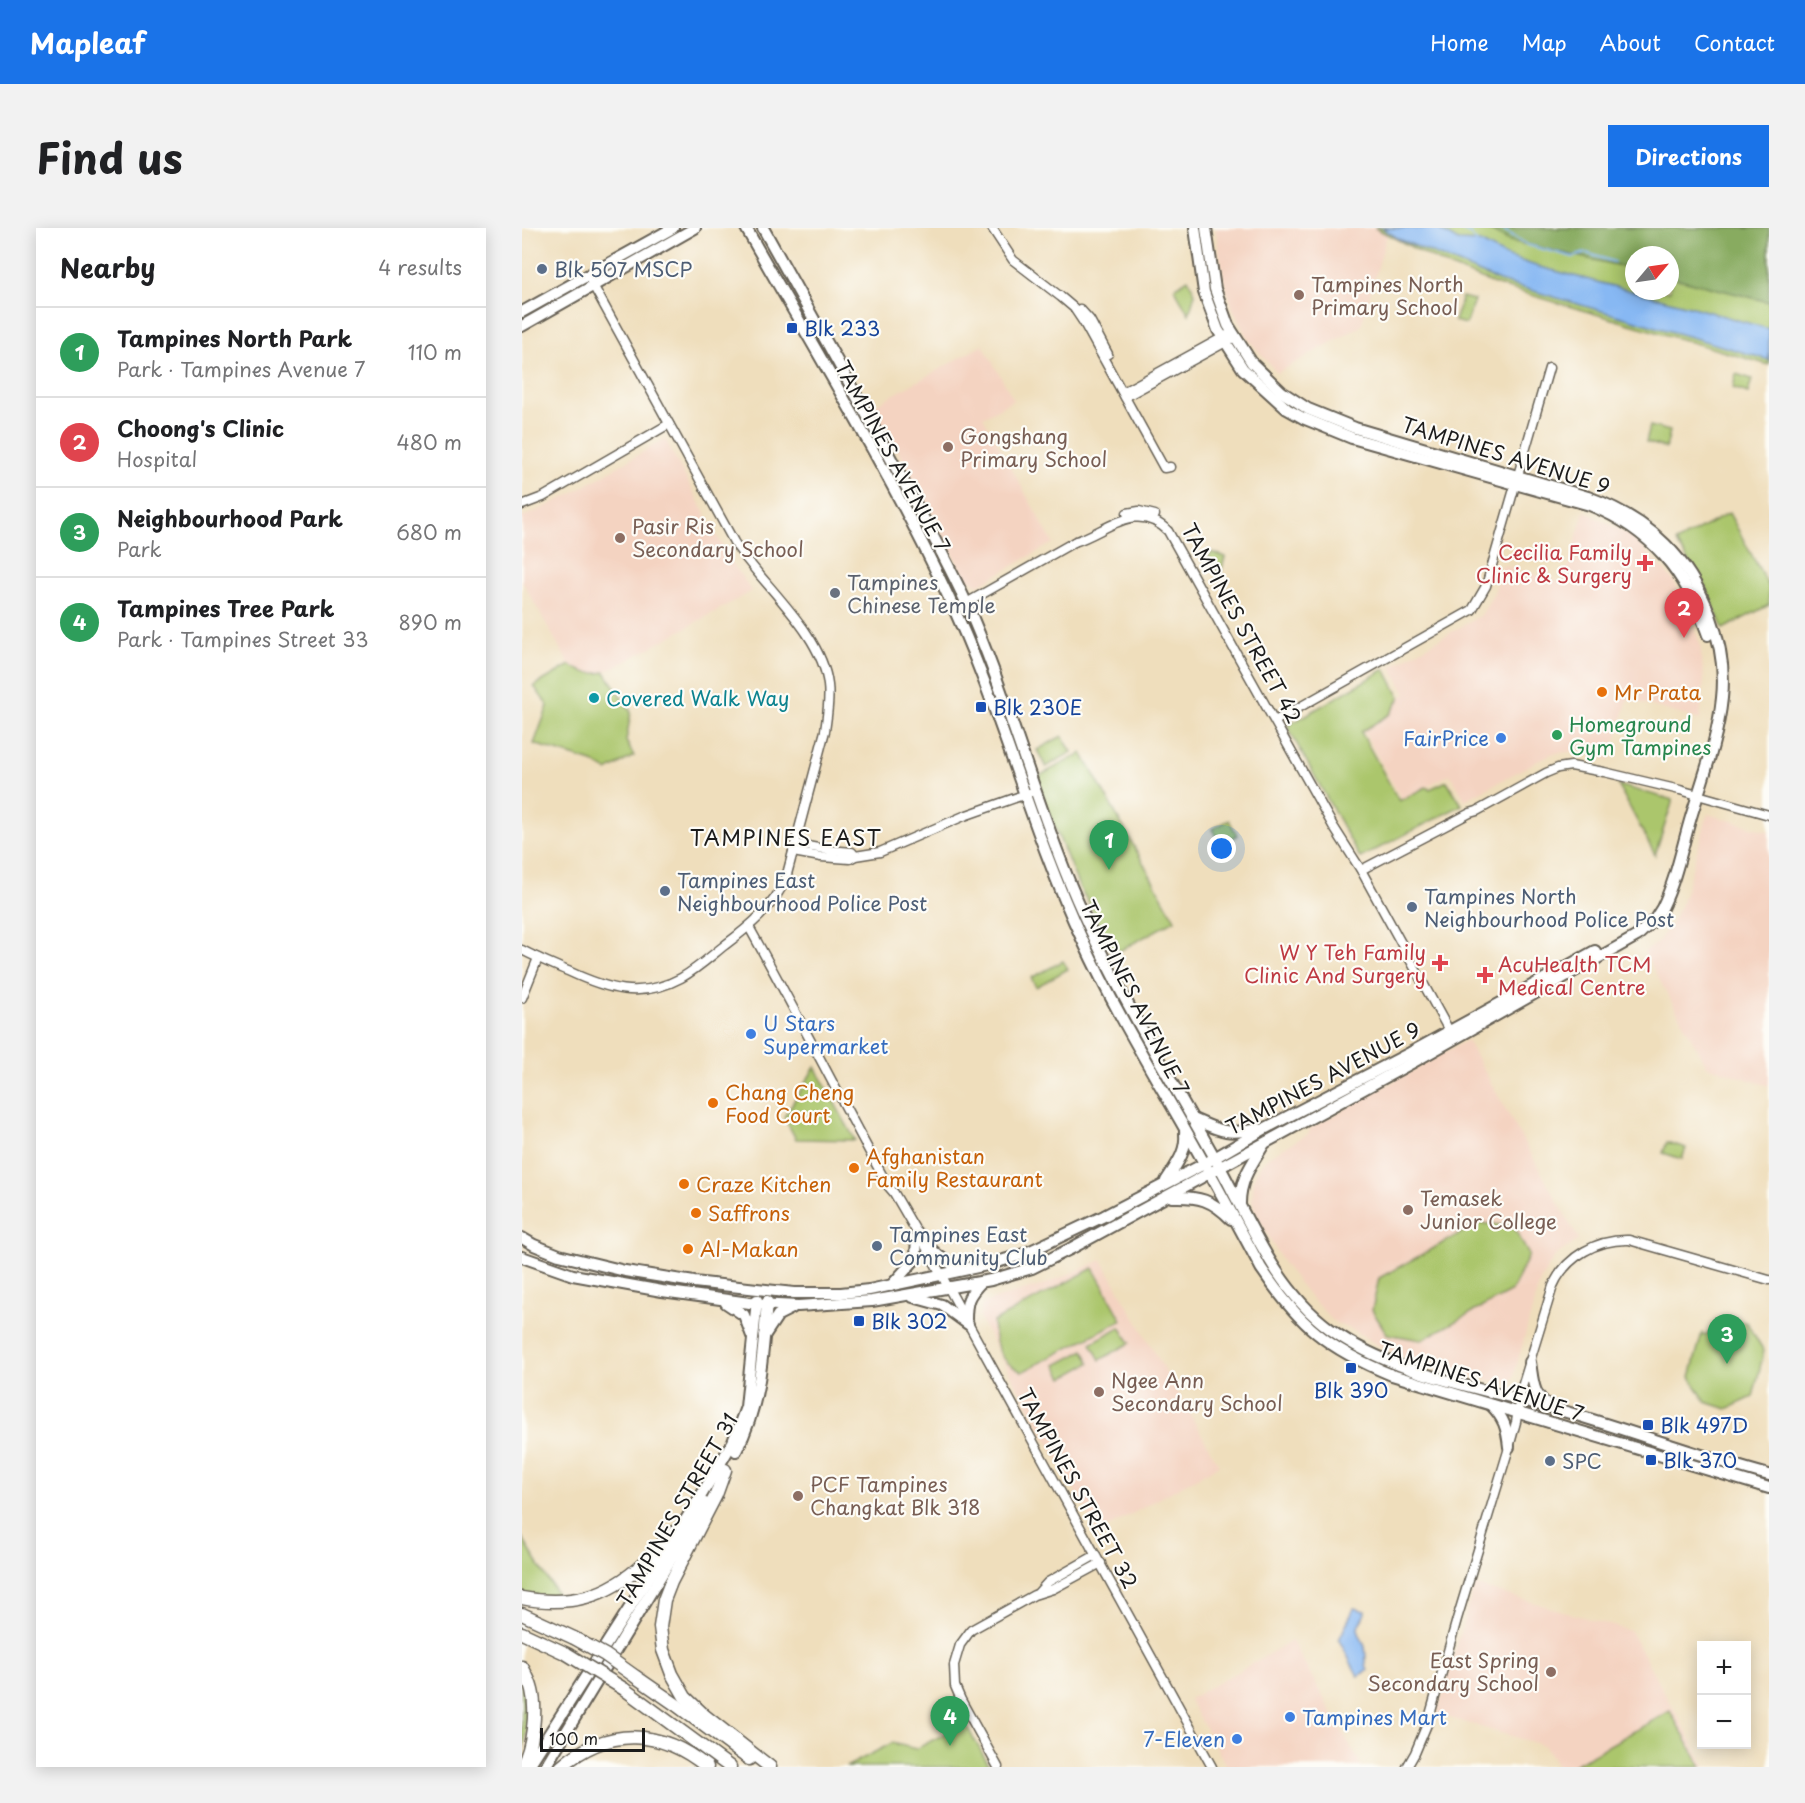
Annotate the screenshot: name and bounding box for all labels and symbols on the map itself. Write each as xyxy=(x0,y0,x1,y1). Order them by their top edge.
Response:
north arrow xyxy=(1625,246,1679,300)
place label: Blk 507 MSCP xyxy=(554,254,692,284)
marker: Blk 507 MSCP xyxy=(535,262,549,276)
place label: Tampines North Primary School xyxy=(1311,269,1464,322)
marker: Tampines North Primary School xyxy=(1292,288,1306,302)
place label: Blk 233 xyxy=(804,313,880,343)
marker: Blk 233 xyxy=(785,321,799,335)
street label: TAMPINES AVENUE 7 xyxy=(828,355,958,557)
street label: TAMPINES AVENUE 9 xyxy=(1398,409,1614,501)
place label: Gongshang Primary School xyxy=(960,421,1107,474)
marker: Gongshang Primary School xyxy=(941,440,955,454)
place label: Pasir Ris Secondary School xyxy=(632,511,804,564)
street label: TAMPINES STREET 42 xyxy=(1174,518,1310,728)
marker: Pasir Ris Secondary School xyxy=(613,531,627,545)
place label: Cecilia Family Clinic & Surgery xyxy=(1476,537,1632,590)
marker: Cecilia Family Clinic & Surgery xyxy=(1636,554,1654,572)
place label: Tampines Chinese Temple xyxy=(847,567,996,620)
marker: Tampines Chinese Temple xyxy=(828,586,842,600)
pin: 2 xyxy=(1664,588,1704,638)
place label: Mr Prata xyxy=(1614,677,1701,707)
place label: Covered Walk Way xyxy=(606,683,789,713)
marker: Mr Prata xyxy=(1595,685,1609,699)
marker: Covered Walk Way xyxy=(587,691,601,705)
place label: Blk 230E xyxy=(993,692,1082,722)
marker: Blk 230E xyxy=(974,700,988,714)
place label: Homeground Gym Tampines xyxy=(1569,709,1711,762)
place label: FairPrice xyxy=(1403,723,1489,753)
marker: Homeground Gym Tampines xyxy=(1550,728,1564,742)
marker: FairPrice xyxy=(1494,731,1508,745)
pin: 1 xyxy=(1090,820,1128,870)
district label: TAMPINES EAST xyxy=(690,821,882,853)
your location xyxy=(1207,834,1236,863)
place label: Tampines East Neighbourhood Police Post xyxy=(677,865,927,918)
place label: Tampines North Neighbourhood Police Post xyxy=(1424,881,1674,934)
marker: Tampines East Neighbourhood Police Post xyxy=(658,884,672,898)
street label: TAMPINES AVENUE 7 xyxy=(1073,895,1197,1099)
marker: Tampines North Neighbourhood Police Post xyxy=(1405,900,1419,914)
place label: W Y Teh Family Clinic And Surgery xyxy=(1244,937,1426,990)
place label: AcuHealth TCM Medical Centre xyxy=(1498,949,1651,1002)
marker: W Y Teh Family Clinic And Surgery xyxy=(1431,954,1449,972)
marker: AcuHealth TCM Medical Centre xyxy=(1476,966,1494,984)
place label: U Stars Supermarket xyxy=(763,1008,889,1061)
street label: TAMPINES AVENUE 9 xyxy=(1220,1014,1426,1142)
marker: U Stars Supermarket xyxy=(744,1027,758,1041)
place label: Chang Cheng Food Court xyxy=(725,1077,854,1130)
marker: Chang Cheng Food Court xyxy=(706,1096,720,1110)
place label: Afghanistan Family Restaurant xyxy=(866,1141,1043,1194)
marker: Afghanistan Family Restaurant xyxy=(847,1161,861,1175)
place label: Craze Kitchen xyxy=(696,1169,831,1199)
marker: Craze Kitchen xyxy=(677,1177,691,1191)
place label: Temasek Junior College xyxy=(1420,1183,1557,1236)
place label: Saffrons xyxy=(708,1198,790,1228)
marker: Temasek Junior College xyxy=(1401,1203,1415,1217)
marker: Saffrons xyxy=(689,1206,703,1220)
place label: Tampines East Community Club xyxy=(889,1219,1048,1272)
place label: Al-Makan xyxy=(700,1234,799,1264)
marker: Tampines East Community Club xyxy=(870,1239,884,1253)
marker: Al-Makan xyxy=(681,1242,695,1256)
place label: Blk 302 xyxy=(871,1306,948,1336)
marker: Blk 302 xyxy=(852,1314,866,1328)
pin: 3 xyxy=(1708,1314,1746,1364)
street label: TAMPINES AVENUE 7 xyxy=(1374,1334,1588,1428)
marker: Blk 390 xyxy=(1344,1361,1358,1375)
place label: Ngee Ann Secondary School xyxy=(1111,1365,1283,1418)
place label: Blk 390 xyxy=(1314,1375,1388,1405)
street label: TAMPINES STREET 32 xyxy=(1010,1382,1146,1594)
marker: Ngee Ann Secondary School xyxy=(1092,1385,1106,1399)
street label: TAMPINES STREET 31 xyxy=(609,1408,745,1612)
place label: Blk 497D xyxy=(1660,1410,1748,1440)
marker: Blk 497D xyxy=(1641,1418,1655,1432)
place label: Blk 370 xyxy=(1663,1445,1737,1475)
place label: SPC xyxy=(1562,1446,1602,1476)
marker: Blk 370 xyxy=(1644,1453,1658,1467)
marker: SPC xyxy=(1543,1454,1557,1468)
place label: PCF Tampines Changkat Blk 318 xyxy=(810,1469,981,1522)
marker: PCF Tampines Changkat Blk 318 xyxy=(791,1489,805,1503)
place label: East Spring Secondary School xyxy=(1367,1645,1539,1698)
marker: East Spring Secondary School xyxy=(1544,1665,1558,1679)
pin: 4 xyxy=(930,1696,970,1746)
place label: Tampines Mart xyxy=(1302,1702,1447,1732)
marker: Tampines Mart xyxy=(1283,1710,1297,1724)
place label: 7-Eleven xyxy=(1143,1724,1225,1754)
scale bar xyxy=(540,1725,645,1752)
marker: 7-Eleven xyxy=(1230,1732,1244,1746)

